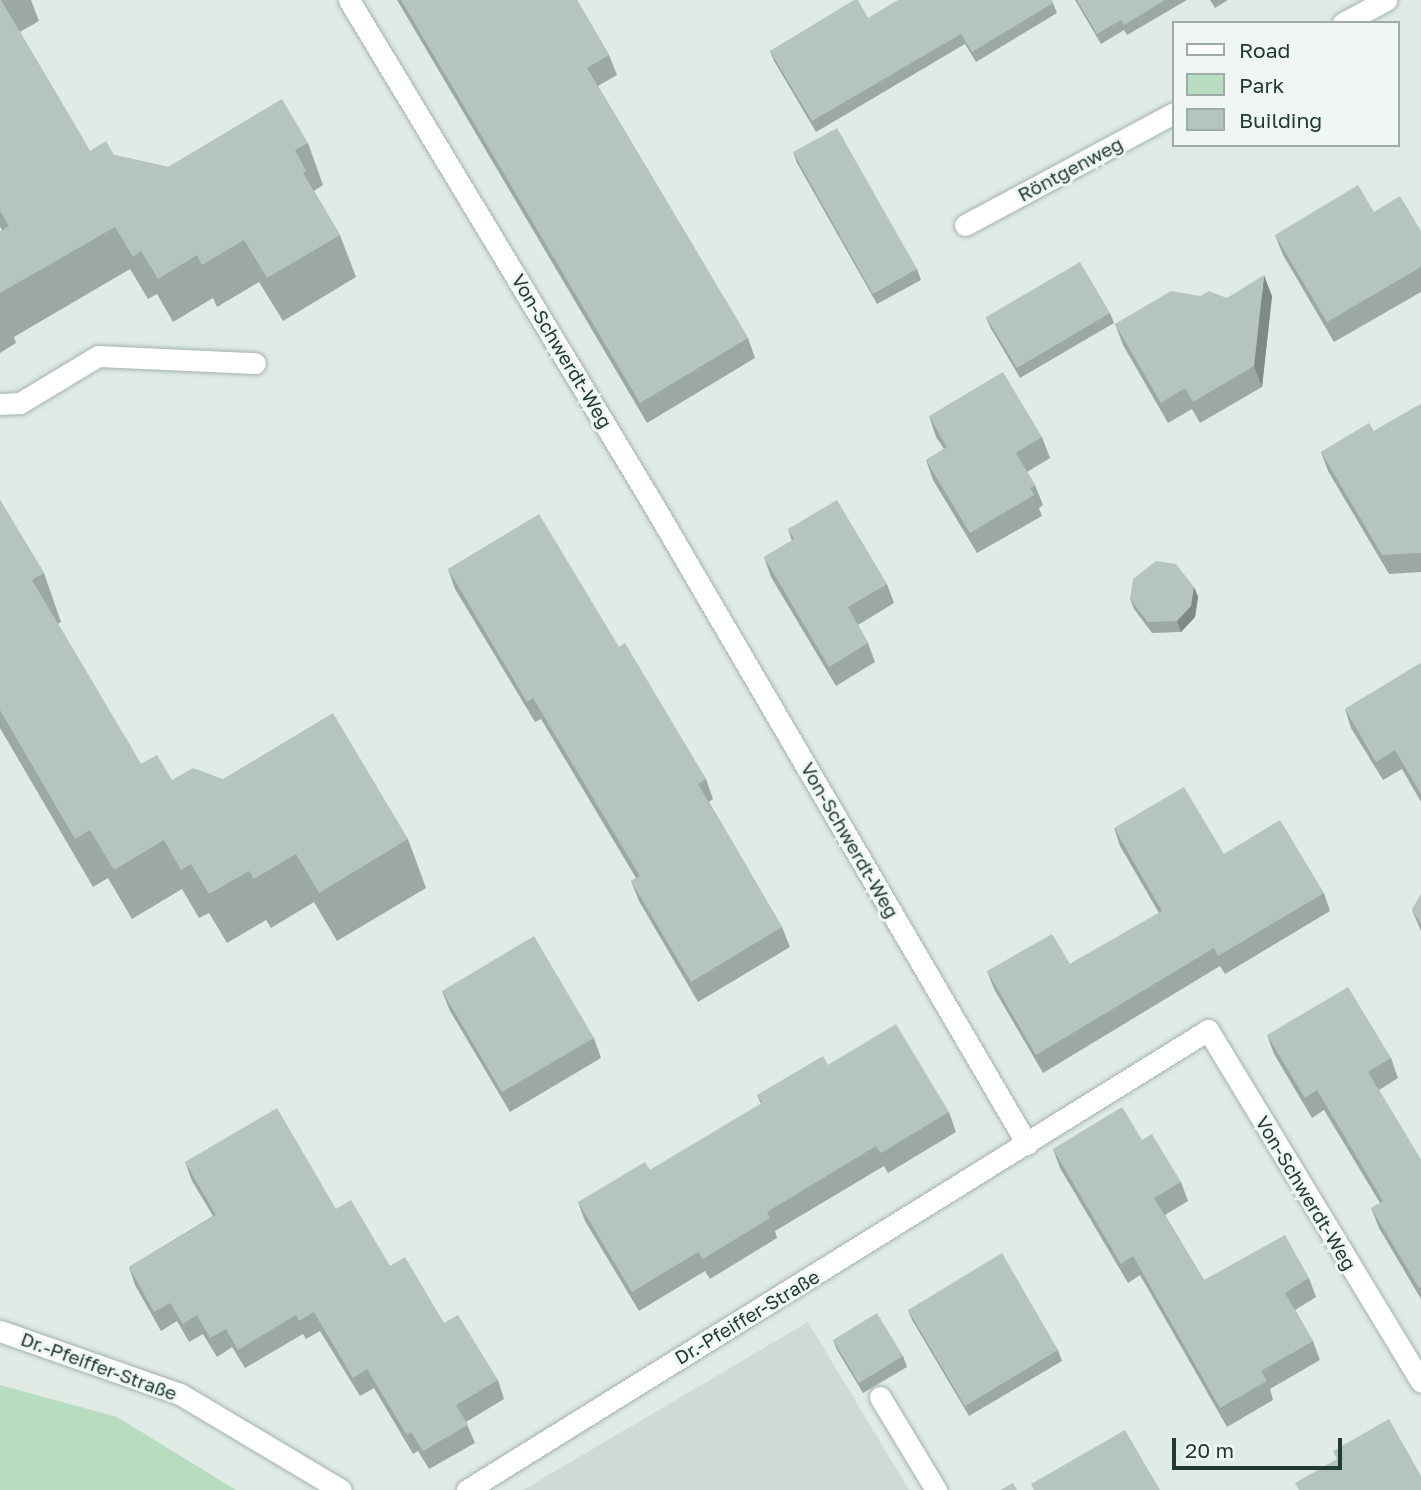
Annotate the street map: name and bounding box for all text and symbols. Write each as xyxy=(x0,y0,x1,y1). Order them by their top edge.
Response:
legend xyxy=(1172,21,1400,147)
text: Road xyxy=(1239,37,1290,63)
text: Park xyxy=(1239,72,1284,98)
text: Building xyxy=(1239,107,1322,133)
street label: Röntgenweg xyxy=(1014,132,1126,206)
street label: Von-Schwerdt-Weg xyxy=(507,270,617,432)
street label: Von-Schwerdt-Weg xyxy=(796,758,904,922)
street label: Von-Schwerdt-Weg xyxy=(1251,1112,1361,1274)
street label: Dr.-Pfeiffer-Straße xyxy=(671,1265,823,1369)
street label: Dr.-Pfeiffer-Straße xyxy=(18,1327,180,1405)
scale bar xyxy=(1176,1424,1346,1468)
text: 20 m xyxy=(1185,1437,1234,1463)

